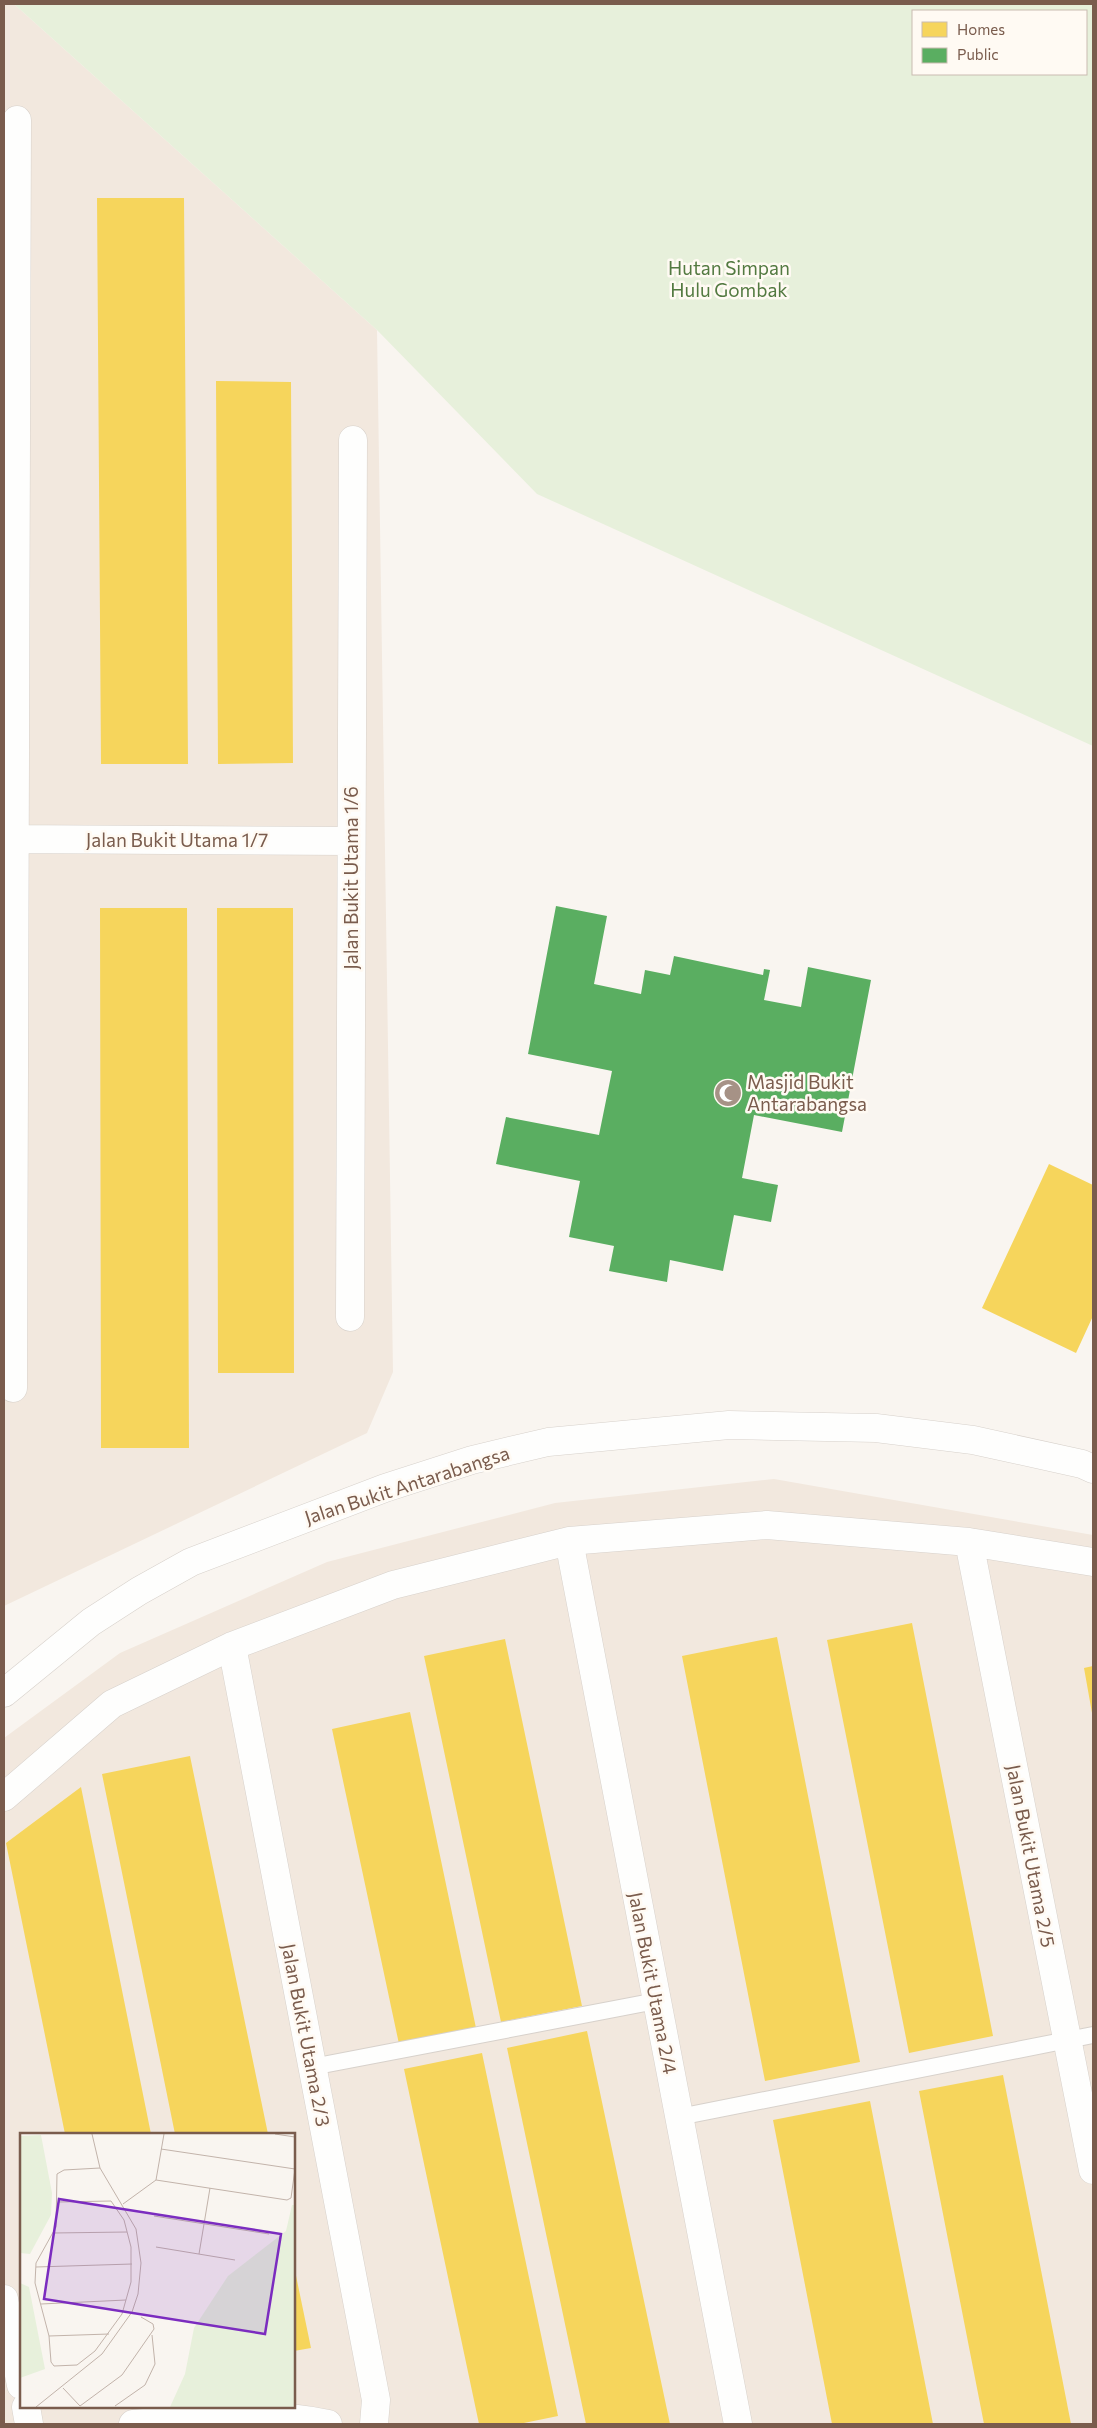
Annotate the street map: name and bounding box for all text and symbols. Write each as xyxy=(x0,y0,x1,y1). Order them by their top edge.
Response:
legend xyxy=(912,10,1087,75)
text: Homes xyxy=(957,20,1005,38)
text: Public xyxy=(957,45,999,63)
park label: Hutan Simpan Hulu Gombak xyxy=(668,256,790,301)
street label: Jalan Bukit Utama 1/6 xyxy=(339,786,362,970)
street label: Jalan Bukit Utama 1/7 xyxy=(86,828,268,851)
place label: Masjid Bukit Antarabangsa xyxy=(747,1070,867,1115)
mosque icon: Masjid Bukit Antarabangsa xyxy=(713,1078,743,1108)
street label: Jalan Bukit Antarabangsa xyxy=(301,1440,512,1529)
street label: Jalan Bukit Utama 2/5 xyxy=(1002,1762,1061,1949)
street label: Jalan Bukit Utama 2/4 xyxy=(625,1890,682,2076)
street label: Jalan Bukit Utama 2/3 xyxy=(277,1941,336,2128)
inset map xyxy=(20,2133,295,2408)

